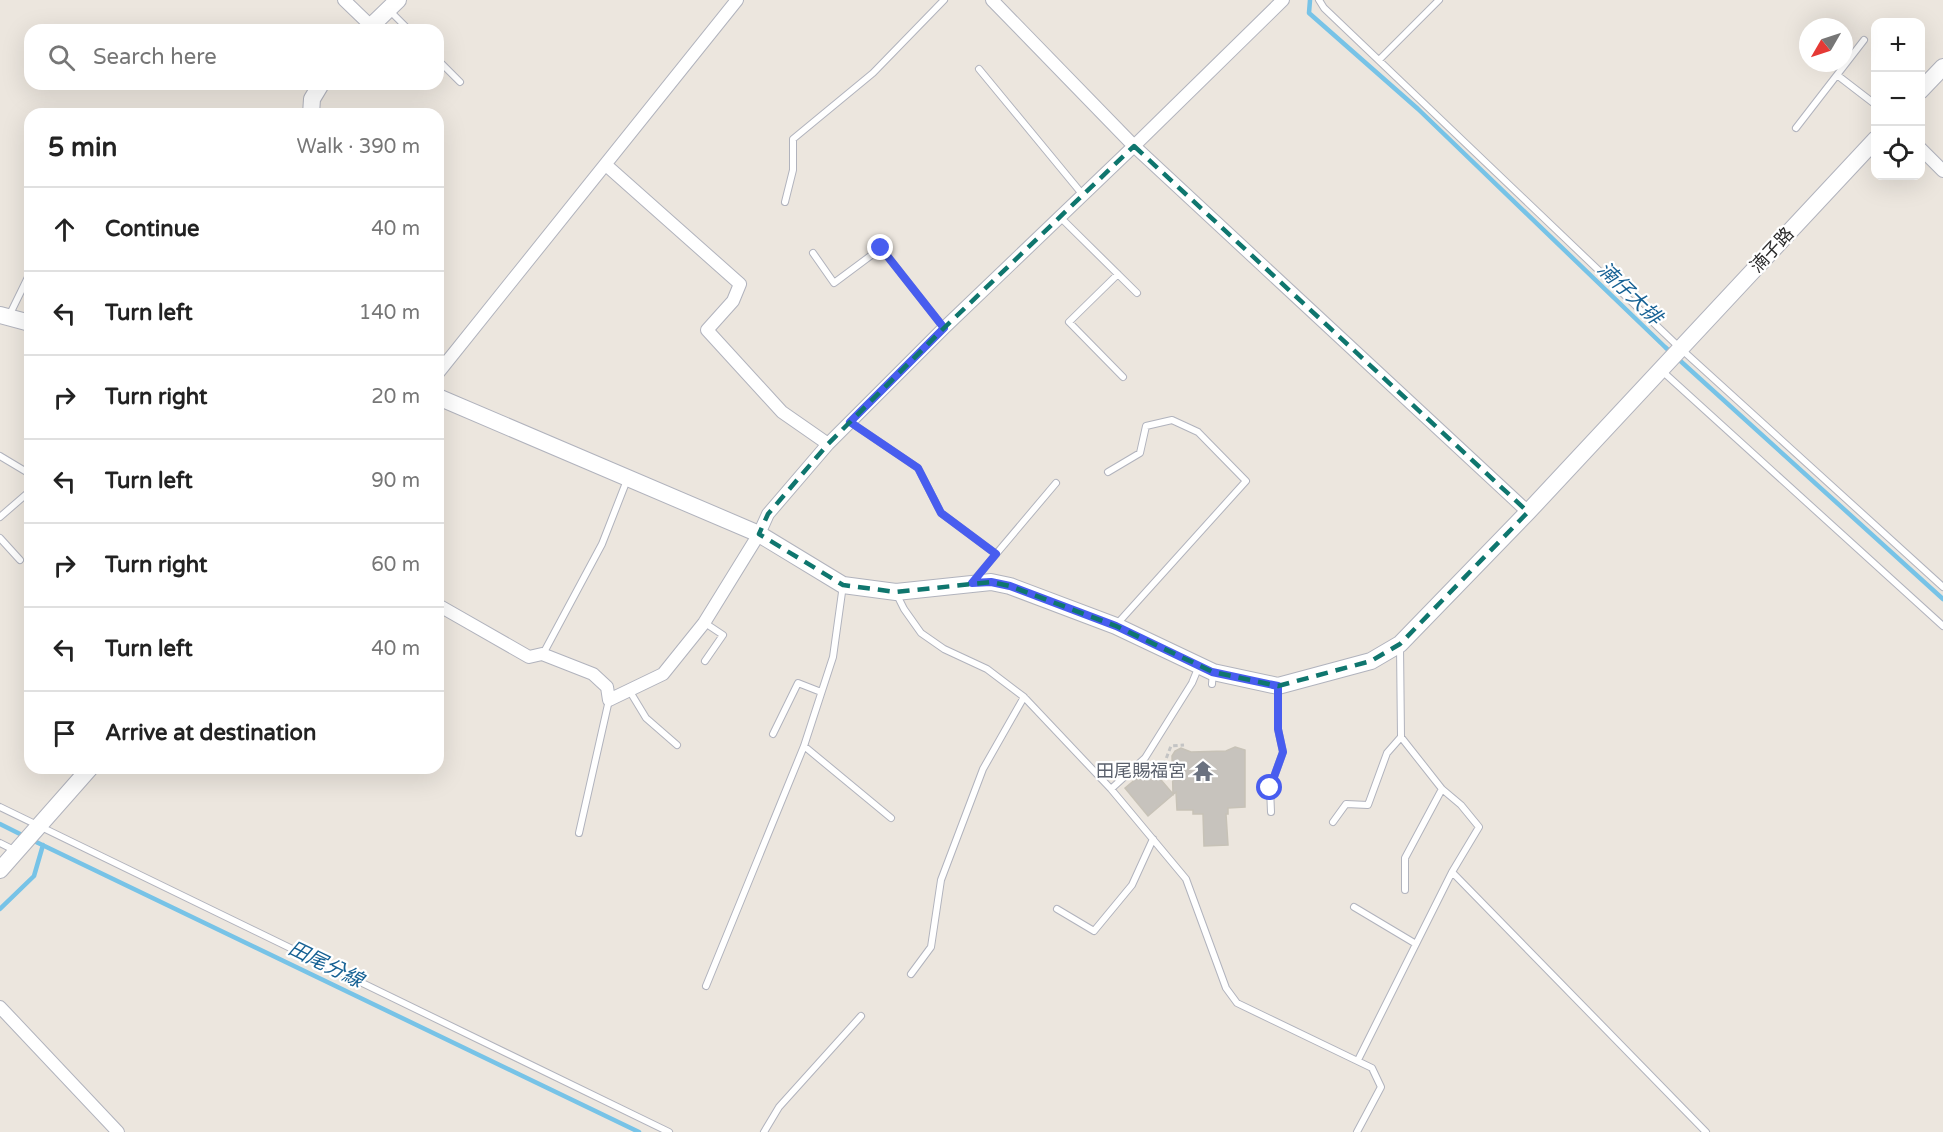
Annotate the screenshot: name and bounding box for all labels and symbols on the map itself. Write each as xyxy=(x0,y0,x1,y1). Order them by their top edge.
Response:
north arrow xyxy=(1799,18,1853,72)
street label: 湳子路 xyxy=(1746,223,1798,277)
route end xyxy=(867,234,893,260)
water label: 湳仔大排 xyxy=(1592,257,1669,332)
temple icon: 田尾賜福宮 xyxy=(1191,759,1215,783)
place label: 田尾賜福宮 xyxy=(1096,760,1186,782)
route start xyxy=(1256,774,1282,800)
water label: 田尾分線 xyxy=(284,937,369,994)

